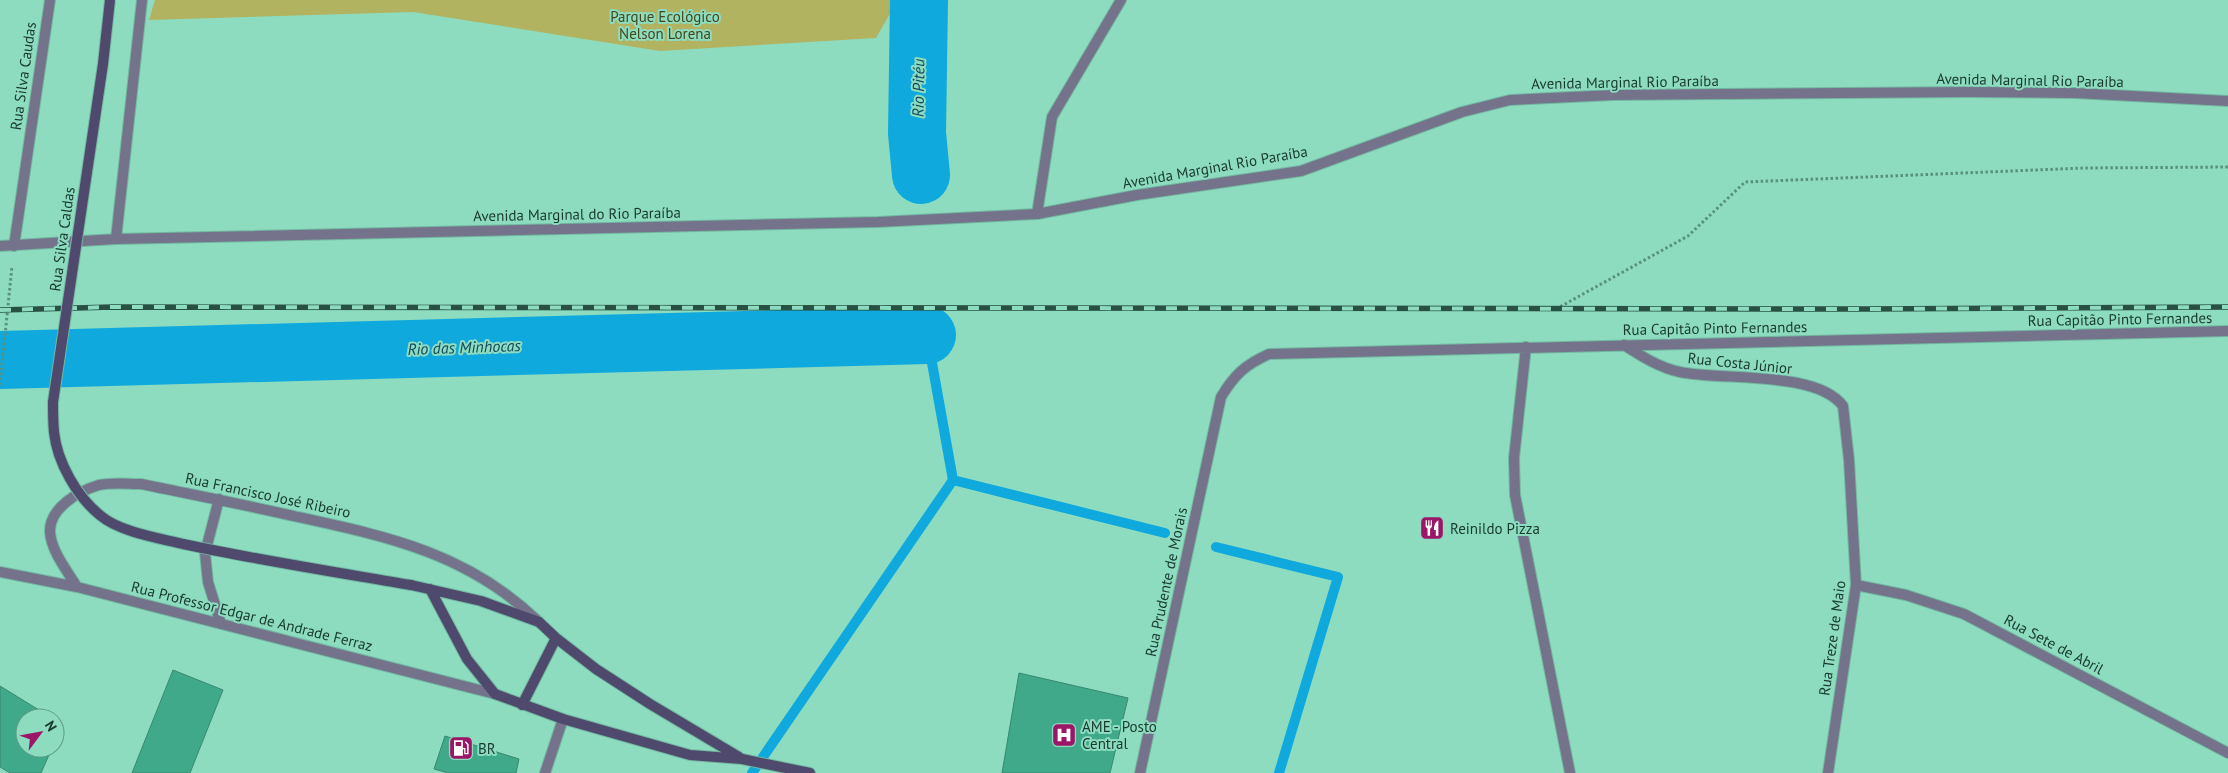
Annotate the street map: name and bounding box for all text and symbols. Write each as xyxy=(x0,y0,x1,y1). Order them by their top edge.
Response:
park label: Parque Ecológico Nelson Lorena xyxy=(610,7,720,43)
street label: Rua Silva Caudas xyxy=(6,21,40,131)
water label: Rio Pitéu xyxy=(907,59,929,117)
street label: Avenida Marginal Rio Paraíba xyxy=(1936,69,2124,91)
street label: Avenida Marginal Rio Paraíba xyxy=(1531,71,1719,93)
street label: Avenida Marginal Rio Paraíba xyxy=(1121,141,1309,193)
street label: Rua Silva Caldas xyxy=(45,186,79,292)
street label: Avenida Marginal do Rio Paraíba xyxy=(473,203,681,225)
street label: Rua Capitão Pinto Fernandes xyxy=(2028,308,2212,330)
street label: Rua Capitão Pinto Fernandes xyxy=(1623,317,1807,339)
water label: Rio das Minhocas xyxy=(407,335,522,359)
street label: Rua Costa Júnior xyxy=(1687,348,1793,378)
street label: Rua Francisco José Ribeiro xyxy=(184,468,352,522)
street label: Rua Prudente de Morais xyxy=(1141,506,1191,658)
restaurant icon: Reinildo Pizza xyxy=(1419,515,1445,541)
place label: Reinildo Pizza xyxy=(1450,519,1540,538)
street label: Rua Professor Edgar de Andrade Ferraz xyxy=(129,577,375,655)
street label: Rua Treze de Maio xyxy=(1814,579,1850,697)
street label: Rua Sete de Abril xyxy=(2001,610,2108,679)
north arrow xyxy=(15,708,65,758)
text: N xyxy=(41,717,61,735)
place label: AME - Posto Central xyxy=(1082,717,1157,753)
hospital icon: AME - Posto Central xyxy=(1051,722,1077,748)
fuel station icon: BR xyxy=(448,735,474,761)
place label: BR xyxy=(478,739,496,758)

